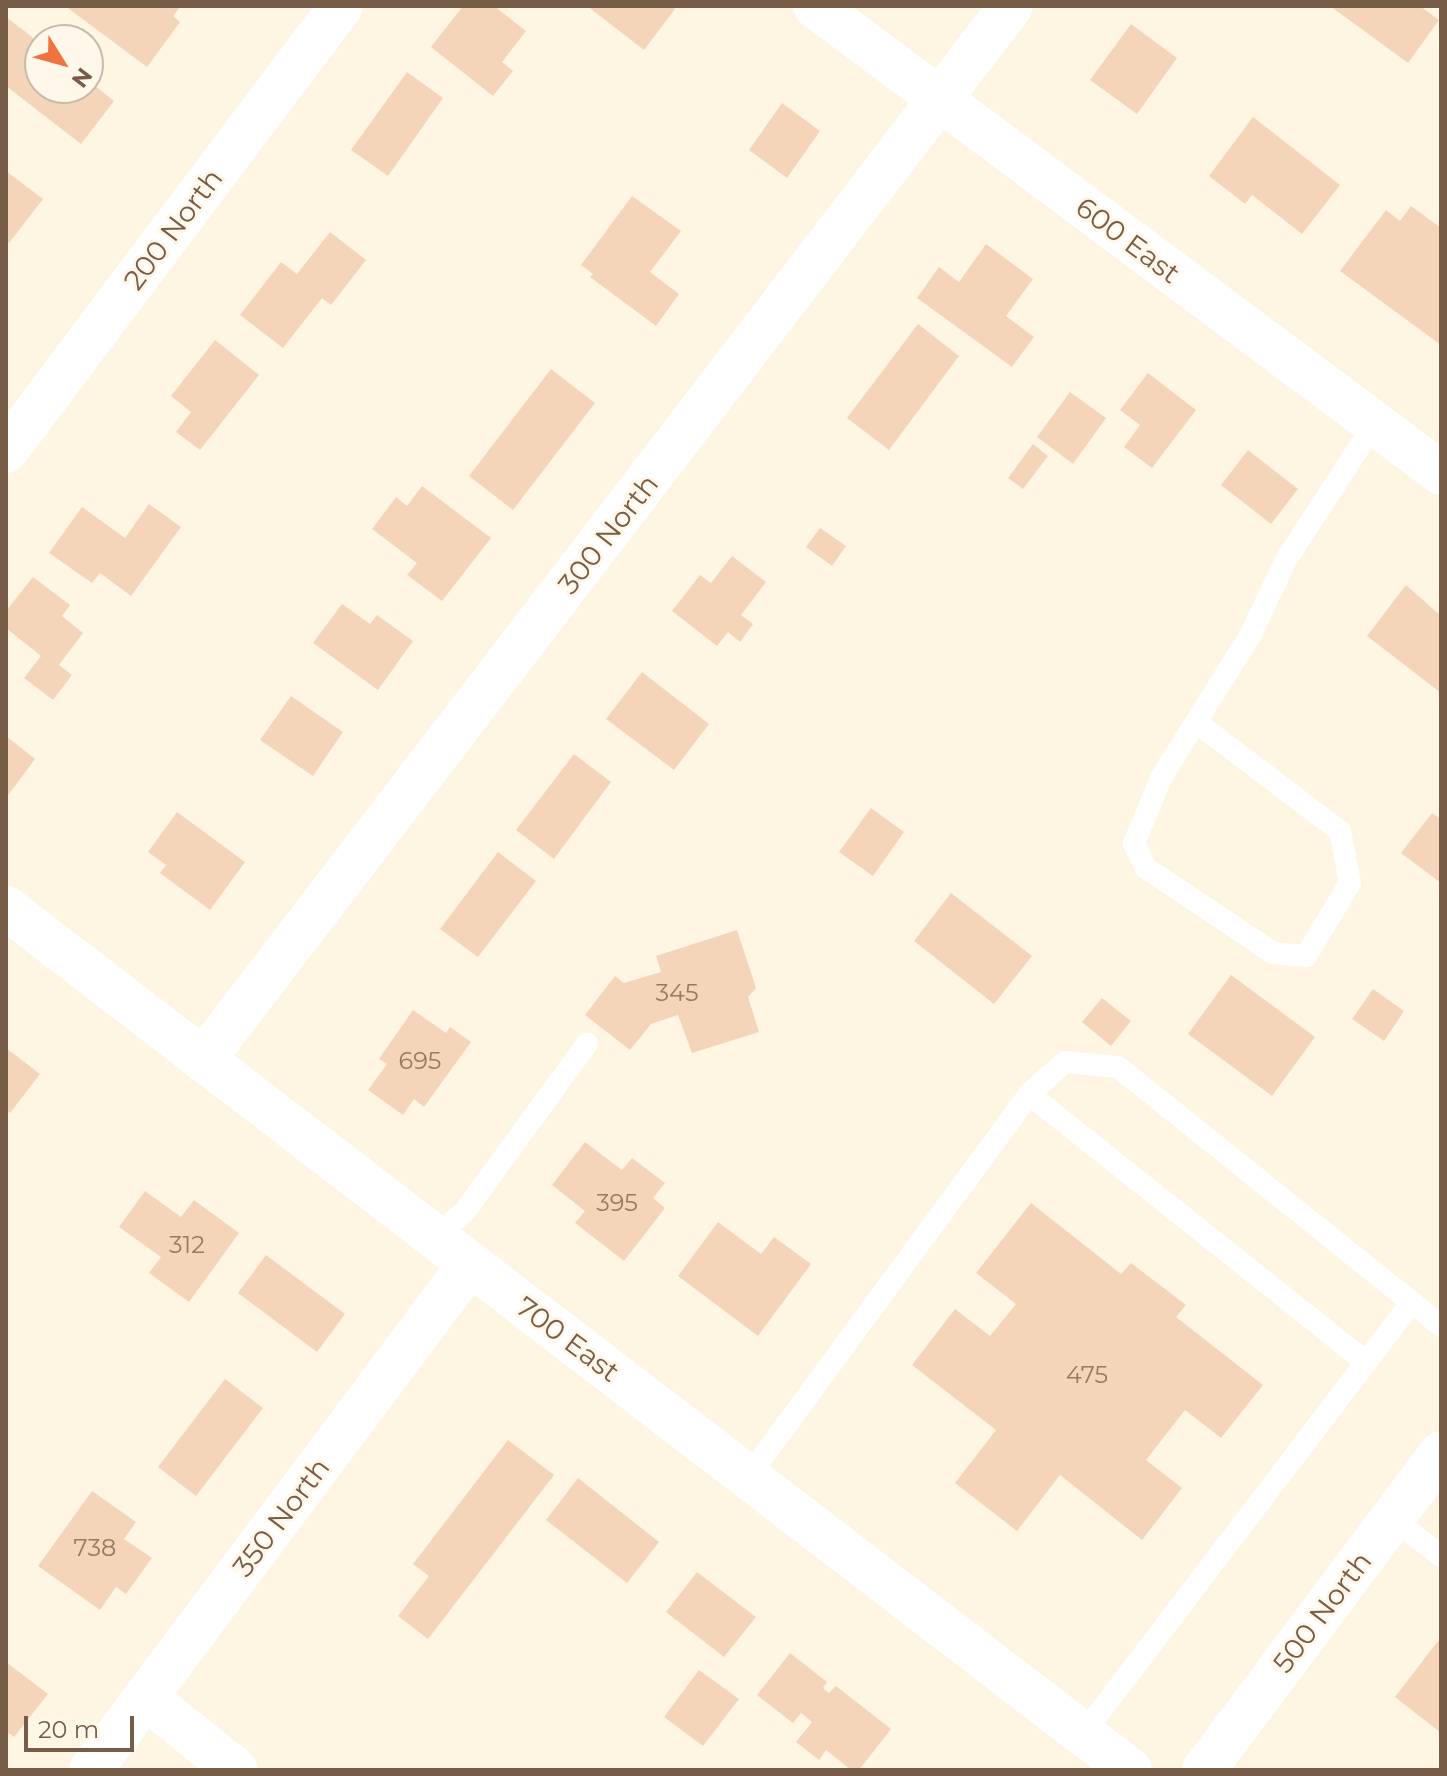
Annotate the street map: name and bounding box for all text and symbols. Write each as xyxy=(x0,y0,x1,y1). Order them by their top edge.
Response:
north arrow xyxy=(24,24,104,104)
text: N xyxy=(66,62,98,93)
street label: 200 North xyxy=(117,162,229,296)
street label: 600 East xyxy=(1069,190,1187,290)
street label: 300 North xyxy=(551,468,665,600)
house number: 345 xyxy=(656,979,698,1007)
house number: 695 xyxy=(399,1047,441,1075)
house number: 395 xyxy=(596,1189,638,1217)
house number: 312 xyxy=(169,1231,205,1259)
street label: 700 East xyxy=(510,1289,626,1389)
house number: 475 xyxy=(1066,1361,1108,1389)
street label: 350 North xyxy=(226,1451,336,1583)
house number: 738 xyxy=(74,1534,116,1562)
street label: 500 North xyxy=(1266,1545,1378,1679)
scale bar xyxy=(28,1700,138,1750)
text: 20 m xyxy=(38,1715,99,1744)

